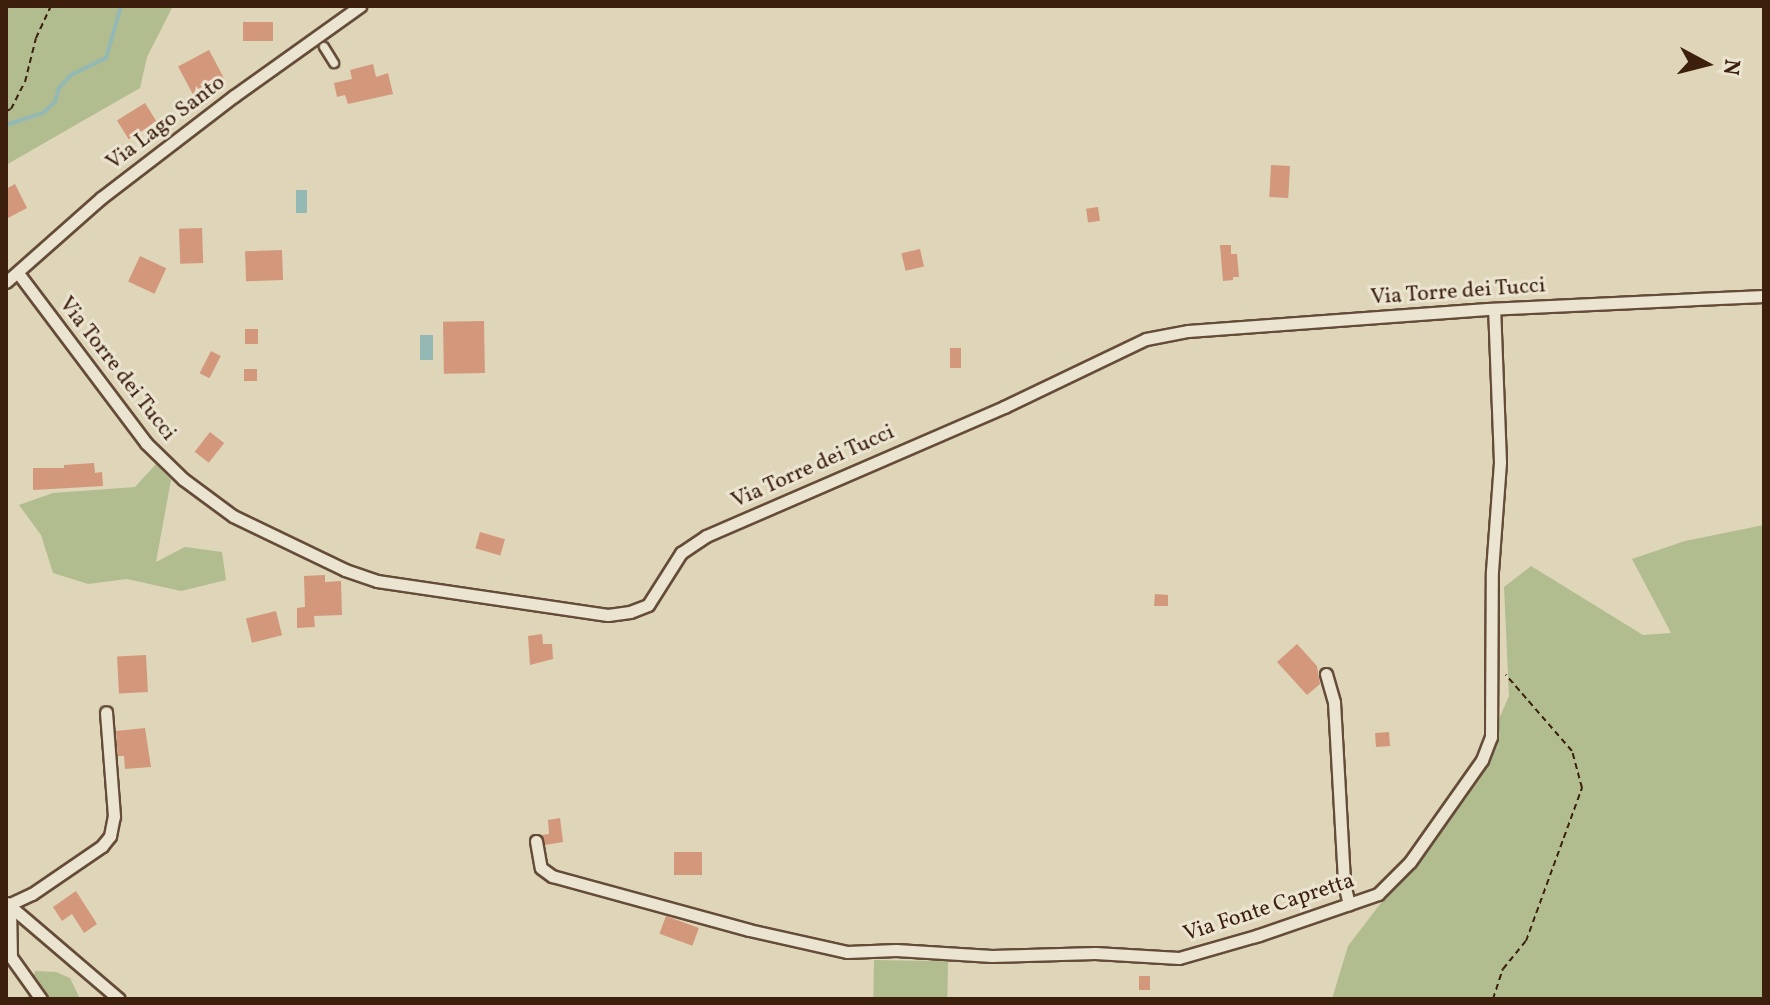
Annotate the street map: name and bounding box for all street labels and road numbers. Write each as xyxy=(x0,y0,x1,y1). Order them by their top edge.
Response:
street label: Via Lago Santo xyxy=(101,70,231,176)
street label: Via Torre dei Tucci xyxy=(1369,273,1547,311)
street label: Via Torre dei Tucci xyxy=(52,291,182,447)
street label: Via Torre dei Tucci xyxy=(727,419,899,515)
street label: Via Fonte Capretta xyxy=(1180,868,1358,948)

